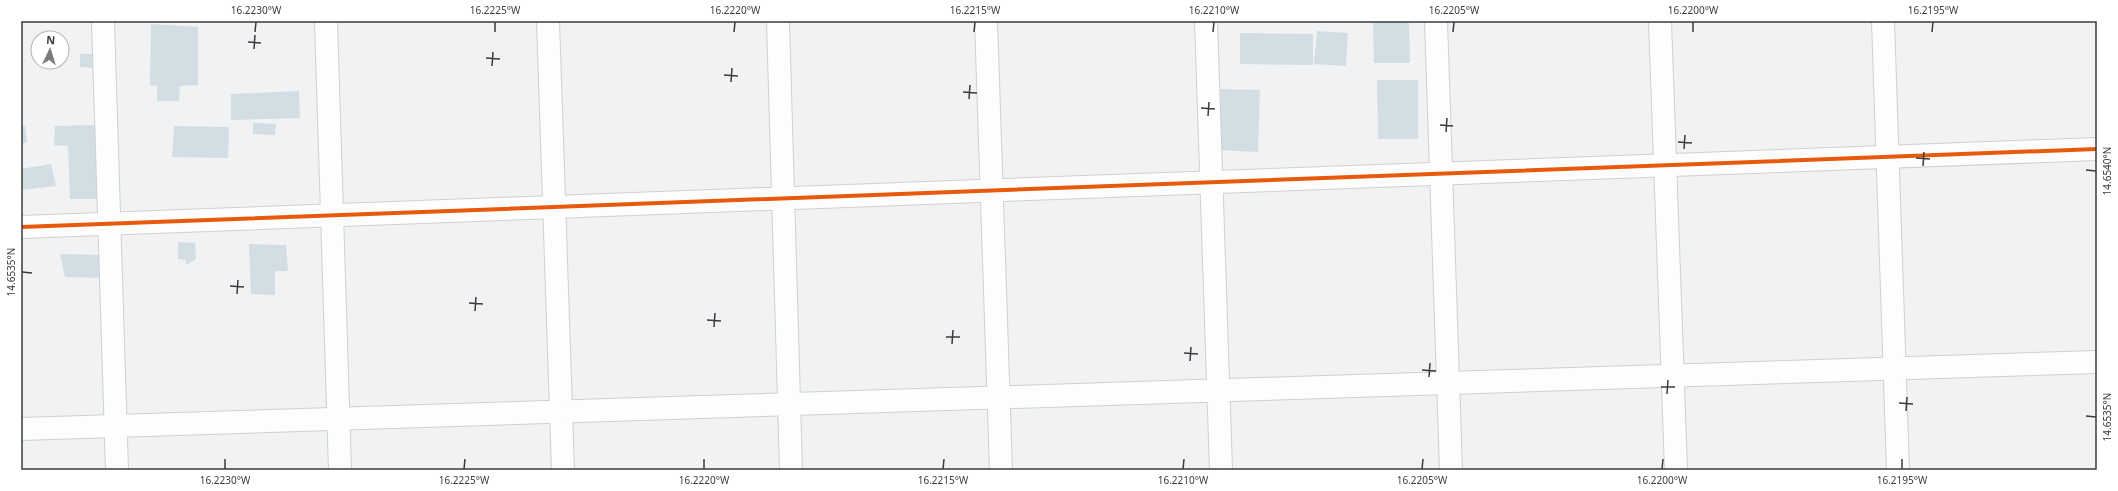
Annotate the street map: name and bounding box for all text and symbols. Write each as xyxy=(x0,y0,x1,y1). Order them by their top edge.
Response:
text: 16.2230°W xyxy=(231,3,282,17)
text: 16.2225°W xyxy=(470,3,521,17)
text: 16.2220°W xyxy=(710,3,761,17)
text: 16.2215°W xyxy=(950,3,1001,17)
text: 16.2210°W xyxy=(1189,3,1240,17)
text: 16.2205°W xyxy=(1429,3,1480,17)
text: 16.2200°W xyxy=(1668,3,1719,17)
text: 16.2195°W xyxy=(1908,3,1959,17)
north arrow xyxy=(30,30,70,70)
text: N xyxy=(46,32,56,47)
text: 14.6540°N xyxy=(2100,147,2114,195)
text: 14.6535°N xyxy=(4,248,18,296)
text: 14.6535°N xyxy=(2100,393,2114,441)
text: 16.2230°W xyxy=(200,473,251,487)
text: 16.2225°W xyxy=(439,473,490,487)
text: 16.2220°W xyxy=(679,473,730,487)
text: 16.2215°W xyxy=(918,473,969,487)
text: 16.2210°W xyxy=(1158,473,1209,487)
text: 16.2205°W xyxy=(1397,473,1448,487)
text: 16.2200°W xyxy=(1637,473,1688,487)
text: 16.2195°W xyxy=(1877,473,1928,487)

